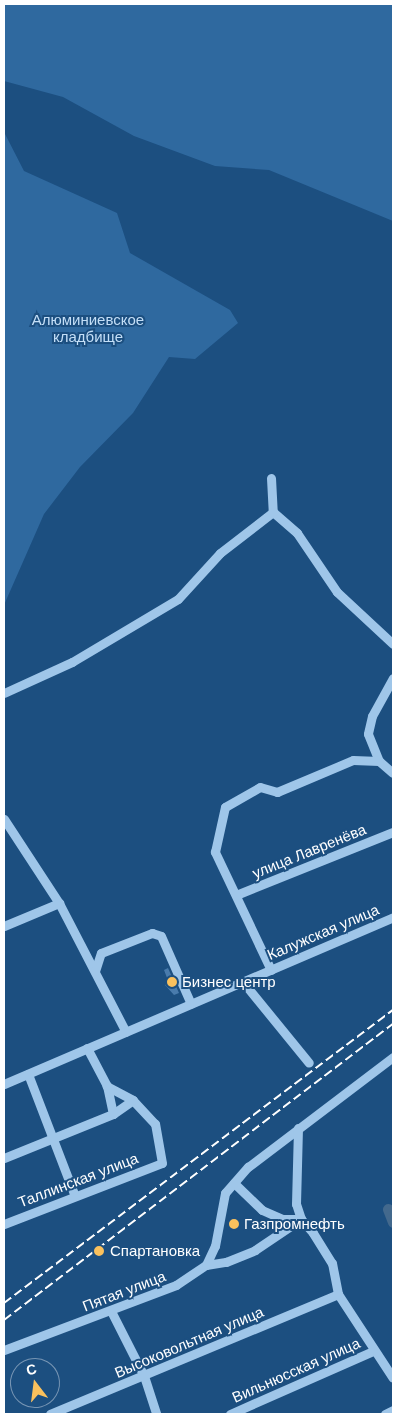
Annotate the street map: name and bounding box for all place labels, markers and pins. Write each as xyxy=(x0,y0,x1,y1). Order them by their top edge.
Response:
place label: Бизнес центр xyxy=(182,973,276,991)
marker: Бизнес центр xyxy=(166,976,178,988)
place label: Газпромнефть xyxy=(244,1215,345,1233)
marker: Газпромнефть xyxy=(228,1218,240,1230)
place label: Спартановка xyxy=(110,1242,200,1260)
marker: Спартановка xyxy=(92,1244,106,1258)

